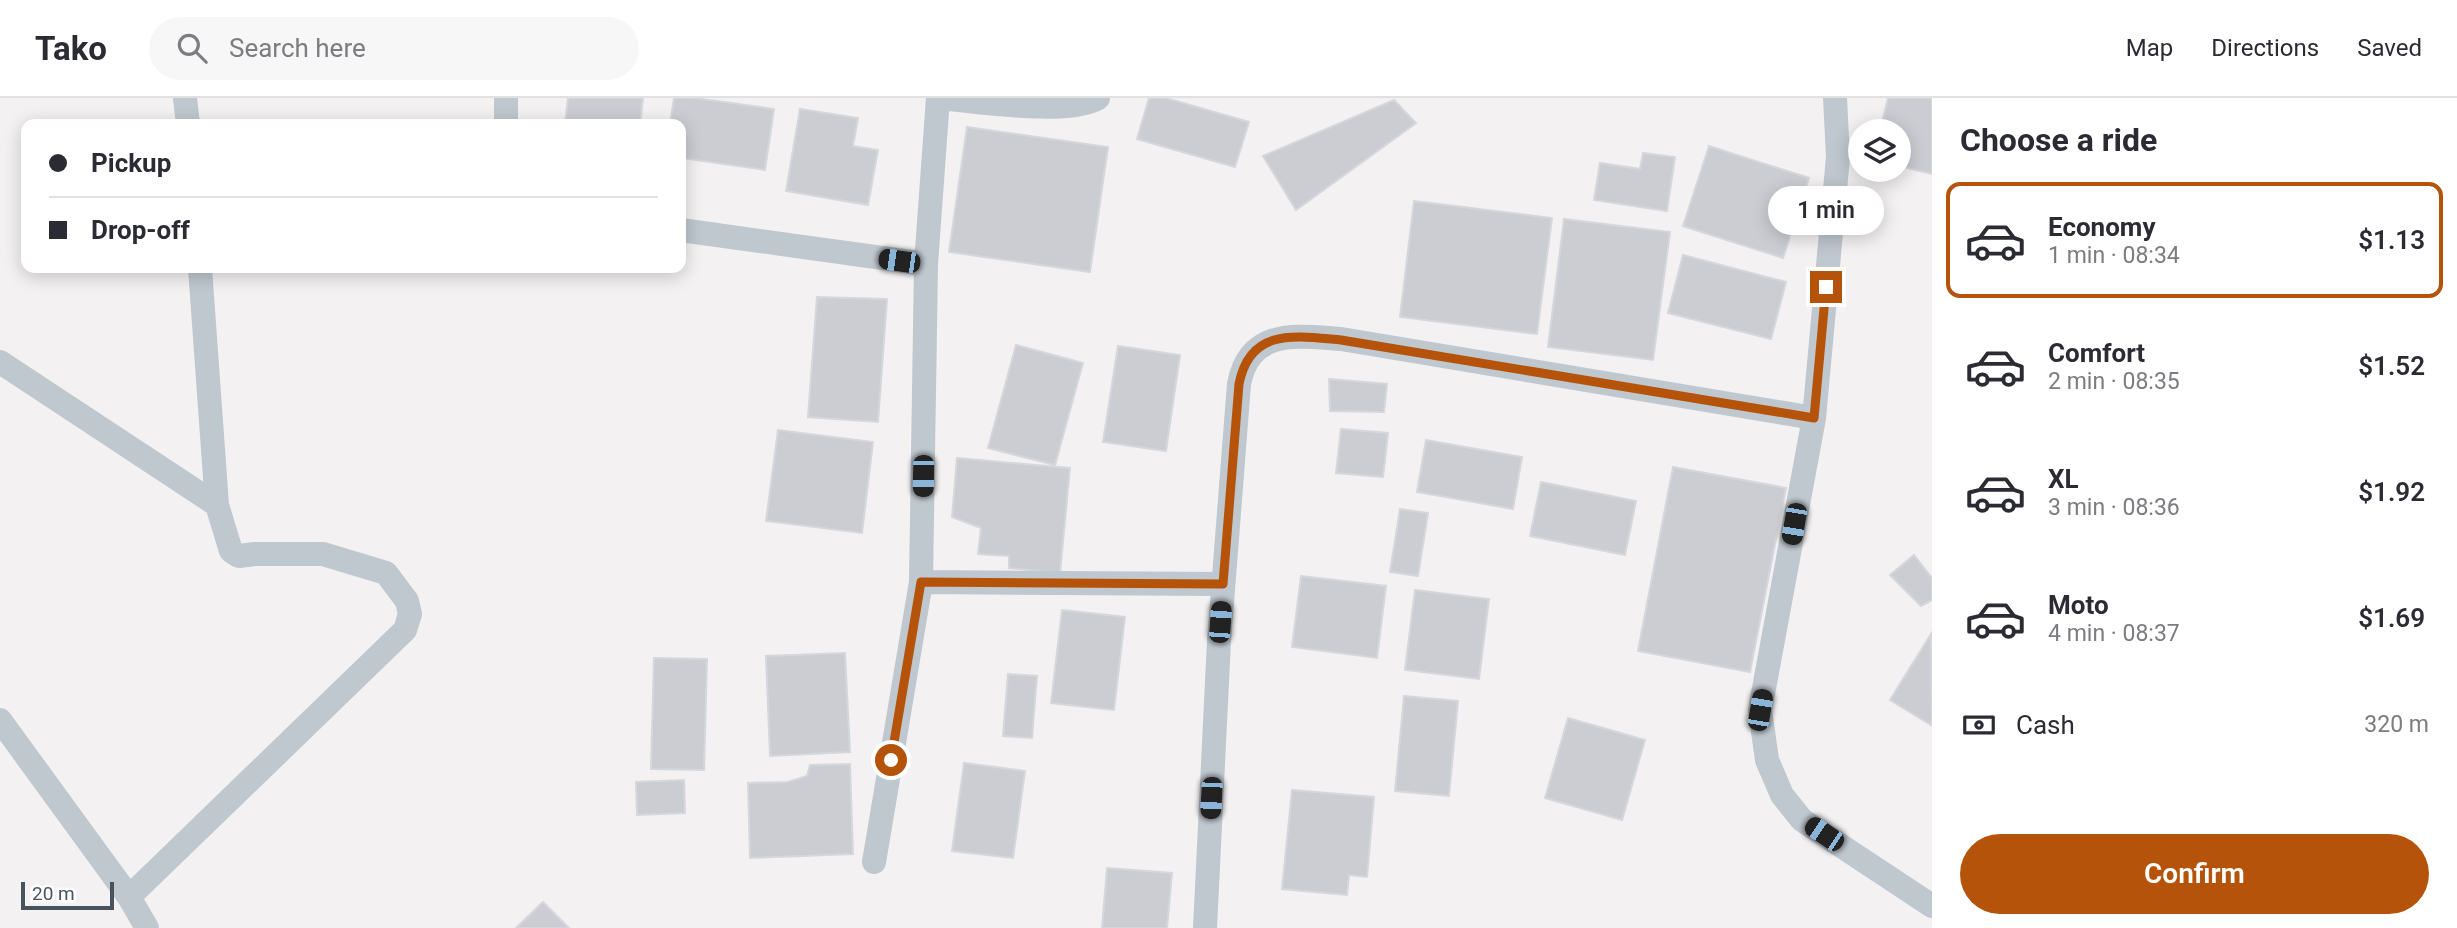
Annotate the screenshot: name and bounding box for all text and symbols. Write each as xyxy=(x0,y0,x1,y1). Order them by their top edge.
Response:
search box xyxy=(149,17,639,80)
text: Tako xyxy=(35,29,107,68)
icon: search xyxy=(173,29,211,67)
text: Search here xyxy=(229,33,366,63)
text: Map xyxy=(2126,34,2173,62)
text: Directions xyxy=(2211,34,2319,62)
text: Saved xyxy=(2357,34,2422,62)
map controls xyxy=(1848,119,1911,182)
button: layers xyxy=(1848,119,1911,182)
text: Choose a ride xyxy=(1960,121,2157,159)
text: Pickup xyxy=(91,148,171,178)
callout: 1 min xyxy=(1768,186,1884,234)
text: 1 min xyxy=(1797,197,1855,224)
icon: car xyxy=(1964,209,2027,272)
text: Economy xyxy=(2048,212,2155,242)
text: Drop-off xyxy=(91,215,190,245)
text: $1.13 xyxy=(2358,225,2425,255)
text: 1 min · 08:34 xyxy=(2048,242,2180,269)
car xyxy=(877,248,922,274)
route end xyxy=(1810,271,1842,303)
icon: car xyxy=(1964,335,2027,398)
text: Comfort xyxy=(2048,338,2145,368)
text: $1.52 xyxy=(2358,351,2425,381)
text: 2 min · 08:35 xyxy=(2048,368,2180,395)
car xyxy=(913,455,934,497)
icon: car xyxy=(1964,461,2027,524)
text: XL xyxy=(2048,464,2079,494)
text: $1.92 xyxy=(2358,477,2425,507)
text: 3 min · 08:36 xyxy=(2048,494,2180,521)
car xyxy=(1781,501,1808,547)
icon: car xyxy=(1964,587,2027,650)
text: Moto xyxy=(2048,590,2109,620)
car xyxy=(1209,600,1232,644)
text: $1.69 xyxy=(2358,603,2425,633)
text: 4 min · 08:37 xyxy=(2048,620,2180,647)
car xyxy=(1747,687,1774,733)
icon: cash xyxy=(1960,706,1998,744)
text: Cash xyxy=(2016,710,2075,740)
text: 320 m xyxy=(2364,711,2429,738)
route start xyxy=(875,744,907,776)
car xyxy=(1200,776,1223,820)
car xyxy=(1801,814,1848,854)
button: Confirm xyxy=(1960,834,2429,914)
scale bar xyxy=(21,879,114,911)
text: 20 m xyxy=(32,882,75,905)

